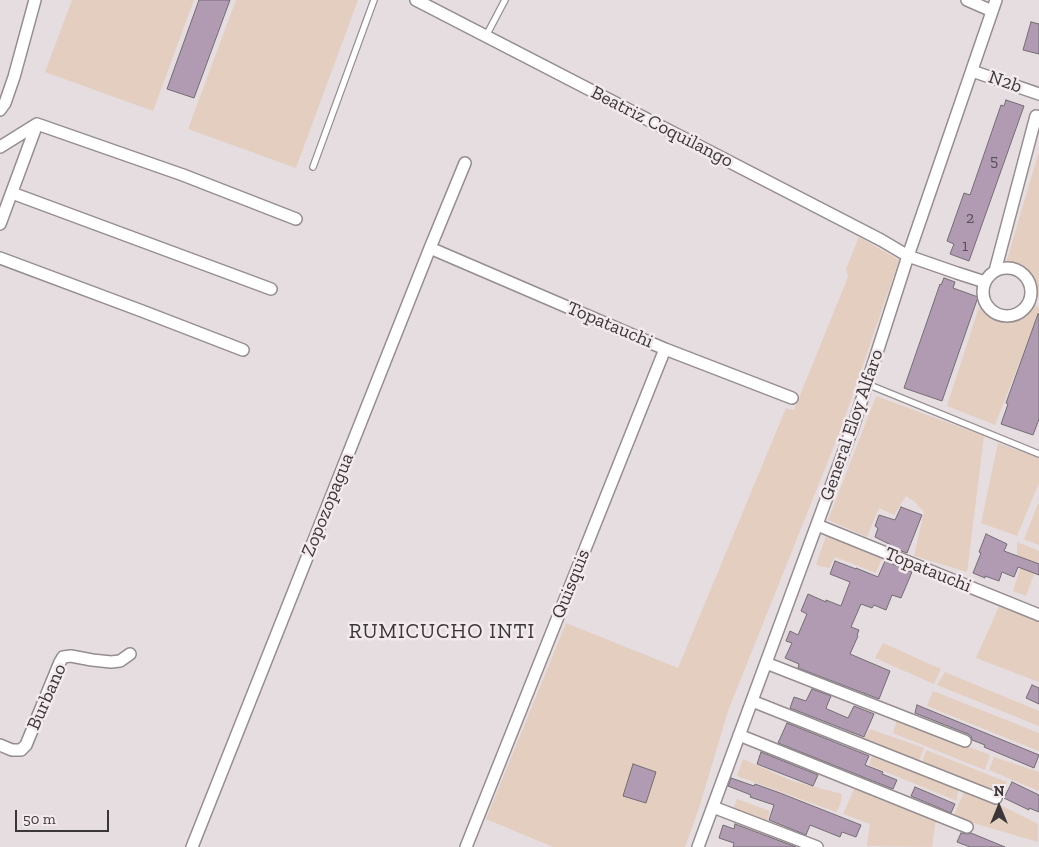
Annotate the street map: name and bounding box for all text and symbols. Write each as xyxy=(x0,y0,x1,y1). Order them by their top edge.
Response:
street label: N2b xyxy=(985,66,1025,98)
street label: Beatriz Coquilango xyxy=(587,81,737,173)
house number: 5 xyxy=(990,151,998,171)
house number: 2 xyxy=(966,208,974,228)
house number: 1 xyxy=(962,236,968,256)
street label: Topatauchi xyxy=(563,297,657,353)
street label: General Eloy Alfaro xyxy=(815,346,889,504)
street label: Zopozopagua xyxy=(297,450,359,560)
street label: Topatauchi xyxy=(881,542,975,598)
street label: Quisquis xyxy=(547,546,595,622)
district label: RUMICUCHO INTI xyxy=(347,619,537,645)
street label: Burbano xyxy=(22,660,72,734)
north arrow xyxy=(974,782,1024,832)
text: N xyxy=(994,783,1004,800)
scale bar xyxy=(18,800,111,832)
text: 50 m xyxy=(23,810,56,828)

